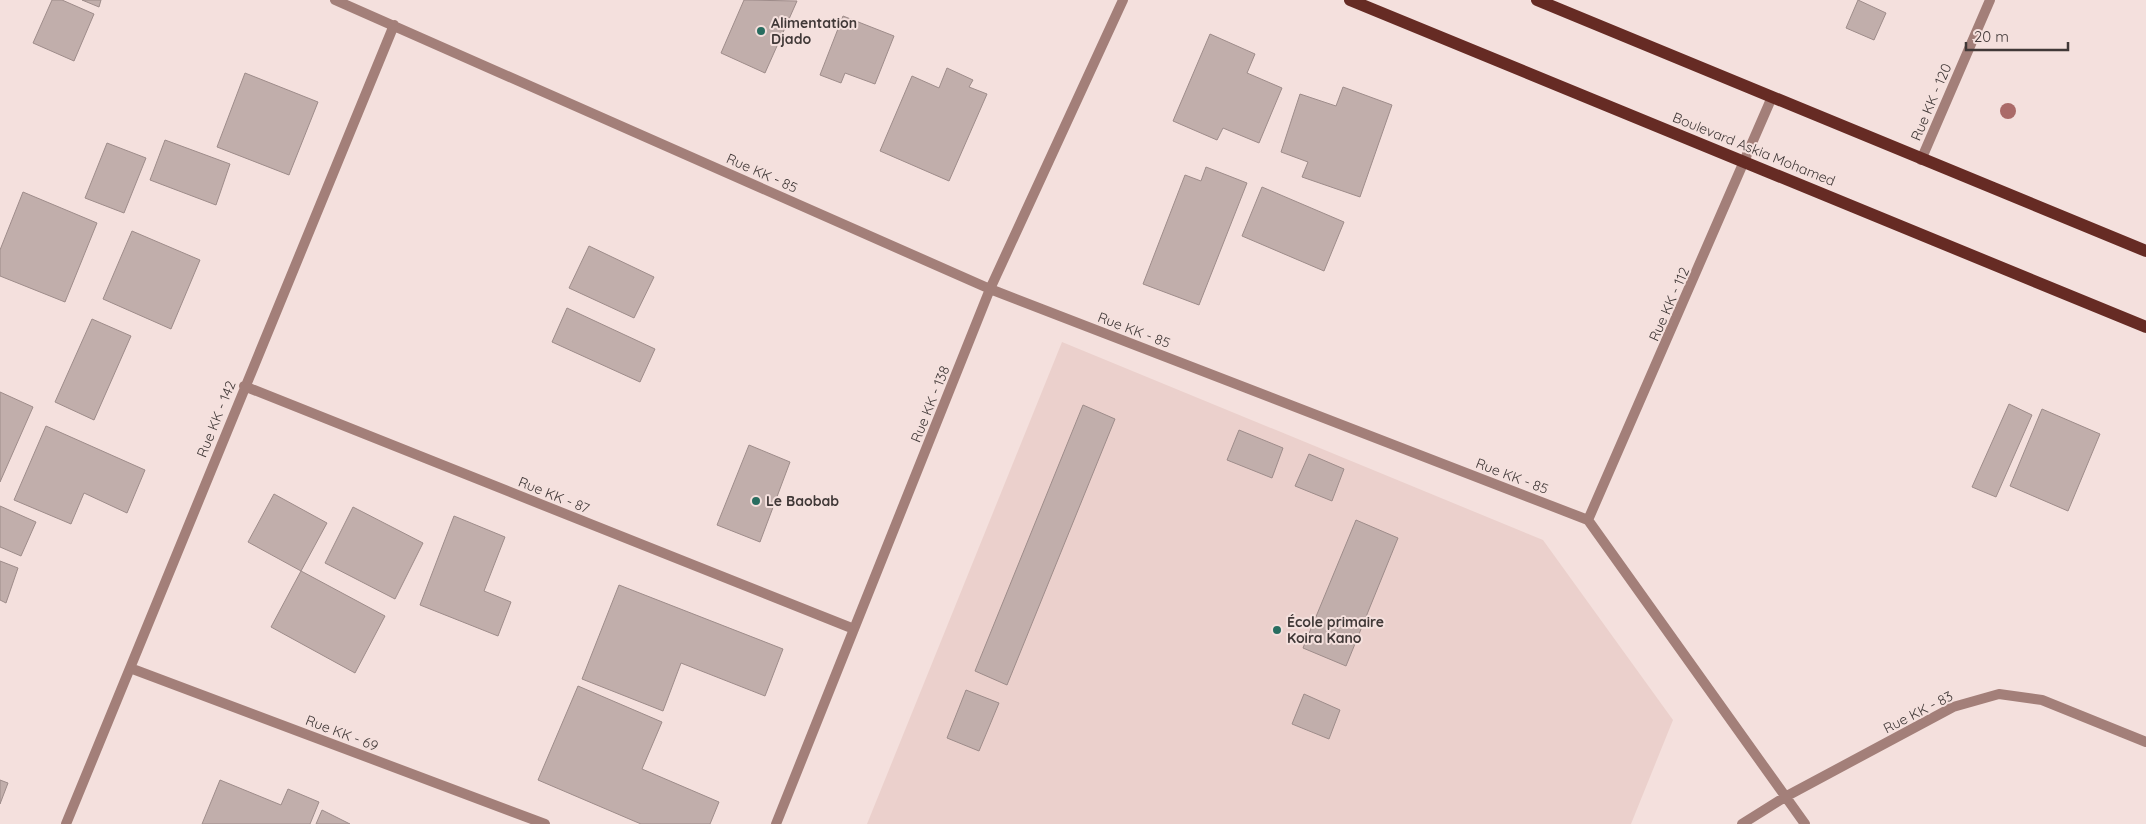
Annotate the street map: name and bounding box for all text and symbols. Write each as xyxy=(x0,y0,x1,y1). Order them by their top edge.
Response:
place label: Alimentation Djado xyxy=(771,14,857,48)
scale bar xyxy=(1966,20,2068,52)
marker: Alimentation Djado xyxy=(755,25,767,37)
text: 20 m xyxy=(1974,27,2009,46)
street label: Rue KK - 120 xyxy=(1907,61,1955,143)
street label: Boulevard Askia Mohamed xyxy=(1670,108,1838,190)
street label: Rue KK - 85 xyxy=(724,149,800,197)
street label: Rue KK - 112 xyxy=(1645,264,1693,344)
street label: Rue KK - 85 xyxy=(1095,308,1173,352)
street label: Rue KK - 138 xyxy=(906,363,954,445)
street label: Rue KK - 142 xyxy=(192,378,240,460)
street label: Rue KK - 85 xyxy=(1473,454,1551,498)
street label: Rue KK - 87 xyxy=(516,473,592,517)
place label: Le Baobab xyxy=(766,492,839,510)
marker: Le Baobab xyxy=(750,495,762,507)
place label: École primaire Koira Kano xyxy=(1287,613,1384,647)
marker: École primaire Koira Kano xyxy=(1271,624,1283,636)
street label: Rue KK - 83 xyxy=(1880,687,1956,737)
street label: Rue KK - 69 xyxy=(303,711,381,755)

